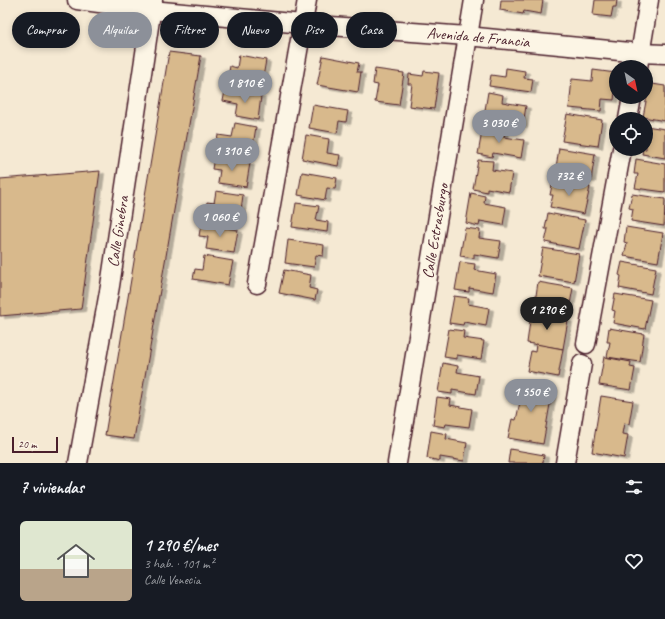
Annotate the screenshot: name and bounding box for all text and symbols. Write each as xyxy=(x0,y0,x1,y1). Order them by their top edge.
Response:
chip: Comprar xyxy=(12,12,80,48)
chip: Alquilar xyxy=(88,12,152,48)
chip: Filtros xyxy=(160,12,219,48)
chip: Nuevo xyxy=(227,12,283,48)
chip: Piso xyxy=(291,12,338,48)
chip: Casa xyxy=(346,12,397,48)
street label: Avenida de Francia xyxy=(426,23,531,52)
north arrow xyxy=(609,60,653,104)
map controls xyxy=(609,60,653,156)
pin: 1 810 € xyxy=(208,70,282,104)
text: 1 810 € xyxy=(227,75,263,91)
pin: 3 030 € xyxy=(462,110,536,144)
button: locate xyxy=(609,112,653,156)
text: 3 030 € xyxy=(481,115,517,131)
pin: 1 310 € xyxy=(195,138,269,172)
text: 1 310 € xyxy=(214,143,250,159)
pin: 732 € xyxy=(541,163,597,197)
text: 732 € xyxy=(556,168,582,184)
street label: Calle Estrasburgo xyxy=(418,180,454,280)
street label: Calle Ginebra xyxy=(103,193,134,268)
pin: 1 060 € xyxy=(183,204,257,238)
text: 1 060 € xyxy=(202,209,238,225)
pin: 1 290 € xyxy=(510,297,584,331)
text: 1 290 € xyxy=(529,302,565,318)
pin: 1 550 € xyxy=(494,379,568,413)
text: 1 550 € xyxy=(513,384,549,400)
scale bar xyxy=(12,435,58,454)
text: 20 m xyxy=(18,437,37,451)
icon: filters xyxy=(623,476,645,498)
text: 7 viviendas xyxy=(20,477,84,498)
text: 1 290 €/mes xyxy=(144,535,217,556)
icon: home xyxy=(52,537,100,585)
icon: heart xyxy=(623,550,645,572)
text: 3 hab. · 101 m² xyxy=(144,556,214,572)
text: Calle Venecia xyxy=(144,572,200,588)

